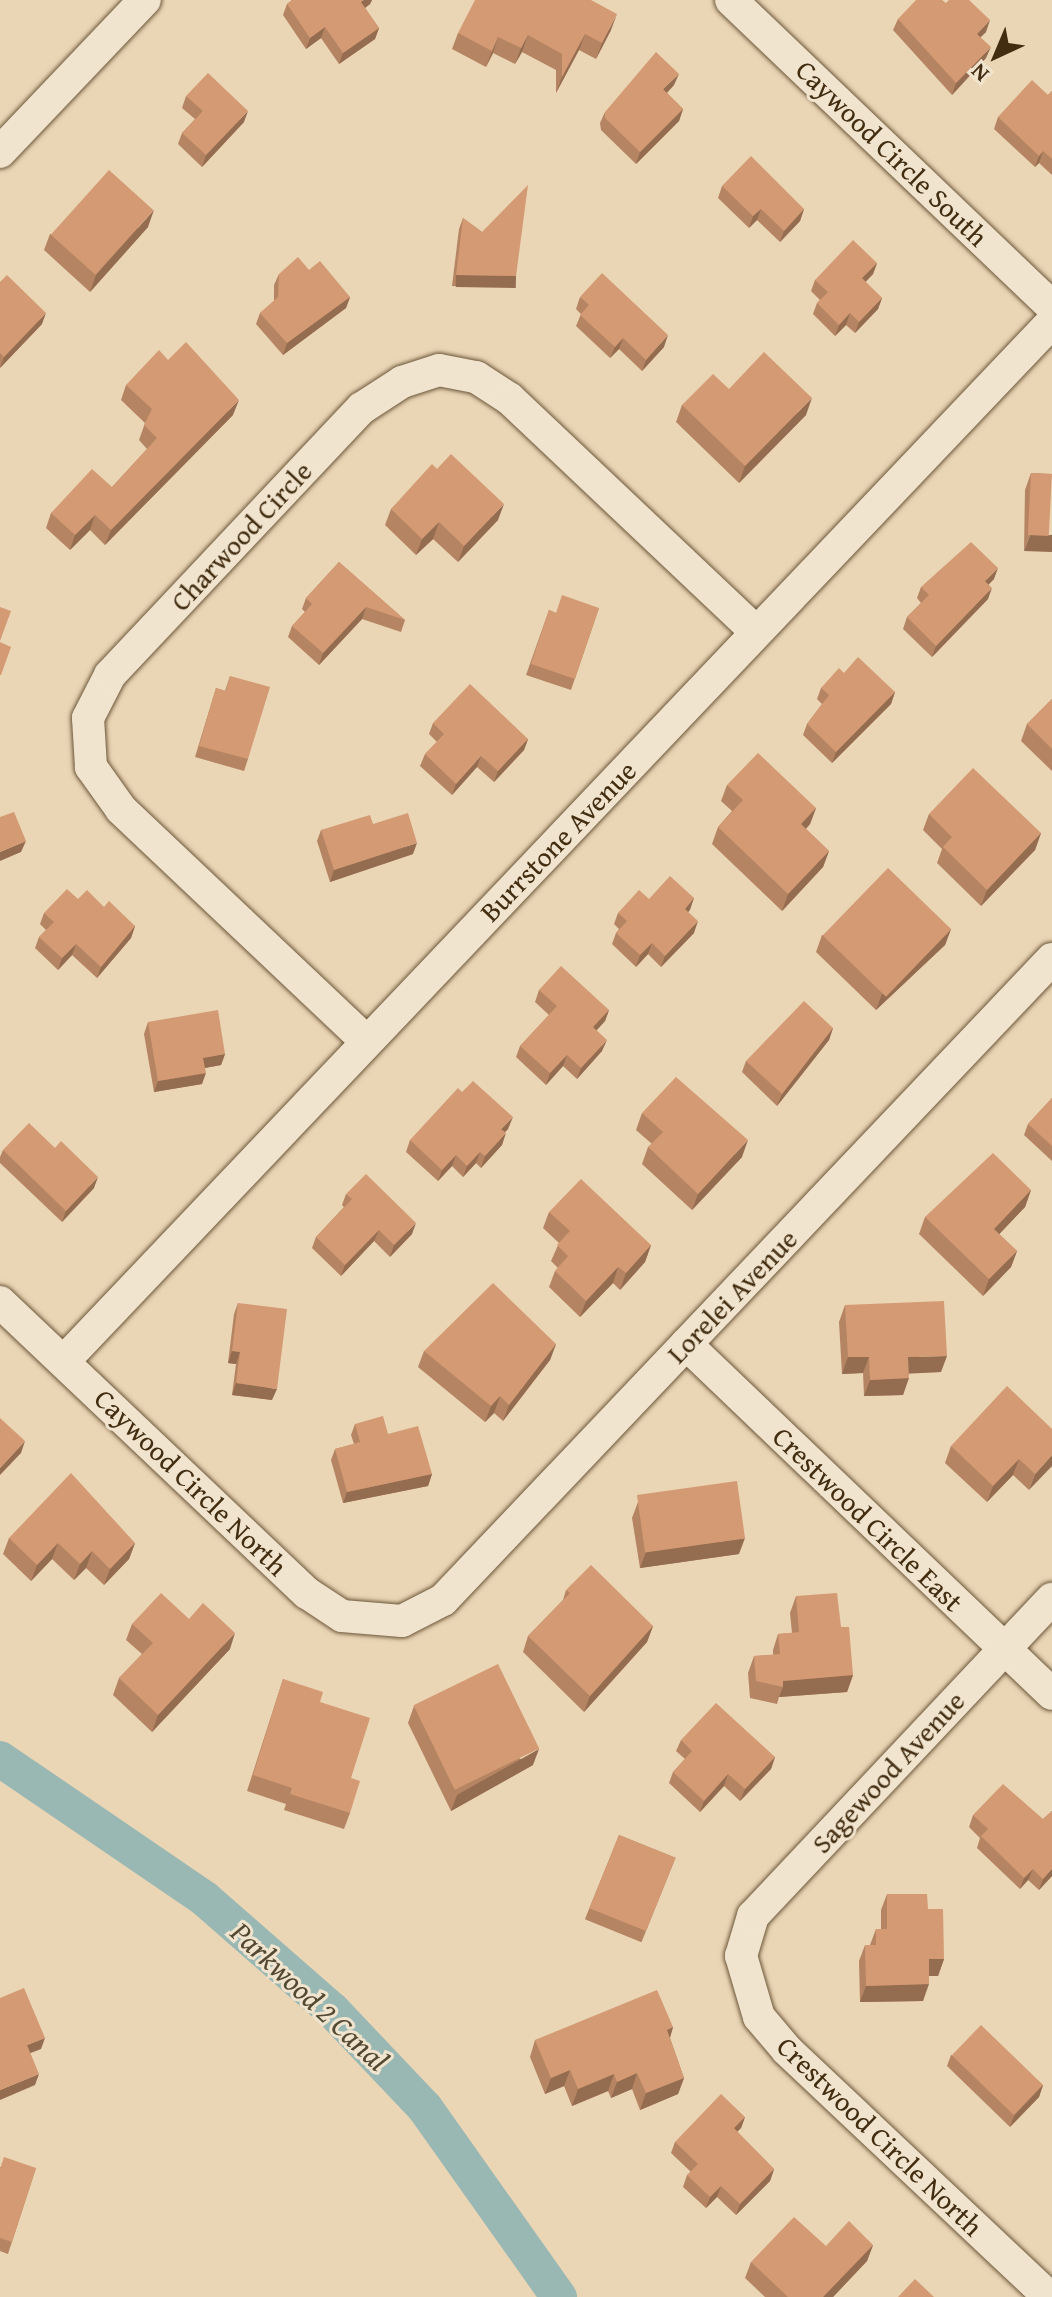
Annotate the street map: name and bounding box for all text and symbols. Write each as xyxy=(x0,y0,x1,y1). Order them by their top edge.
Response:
north arrow xyxy=(956,16,1036,96)
street label: Caywood Circle South xyxy=(789,53,995,253)
text: N xyxy=(963,57,996,90)
street label: Charwood Circle xyxy=(163,454,319,618)
street label: Burrstone Avenue xyxy=(473,754,643,928)
street label: Lorelei Avenue xyxy=(660,1222,804,1370)
street label: Caywood Circle North xyxy=(88,1381,294,1583)
street label: Crestwood Circle East xyxy=(766,1420,970,1618)
street label: Sagewood Avenue xyxy=(804,1684,972,1860)
water label: Parkwood 2 Canal xyxy=(224,1914,396,2078)
street label: Crestwood Circle North xyxy=(770,2029,990,2243)

